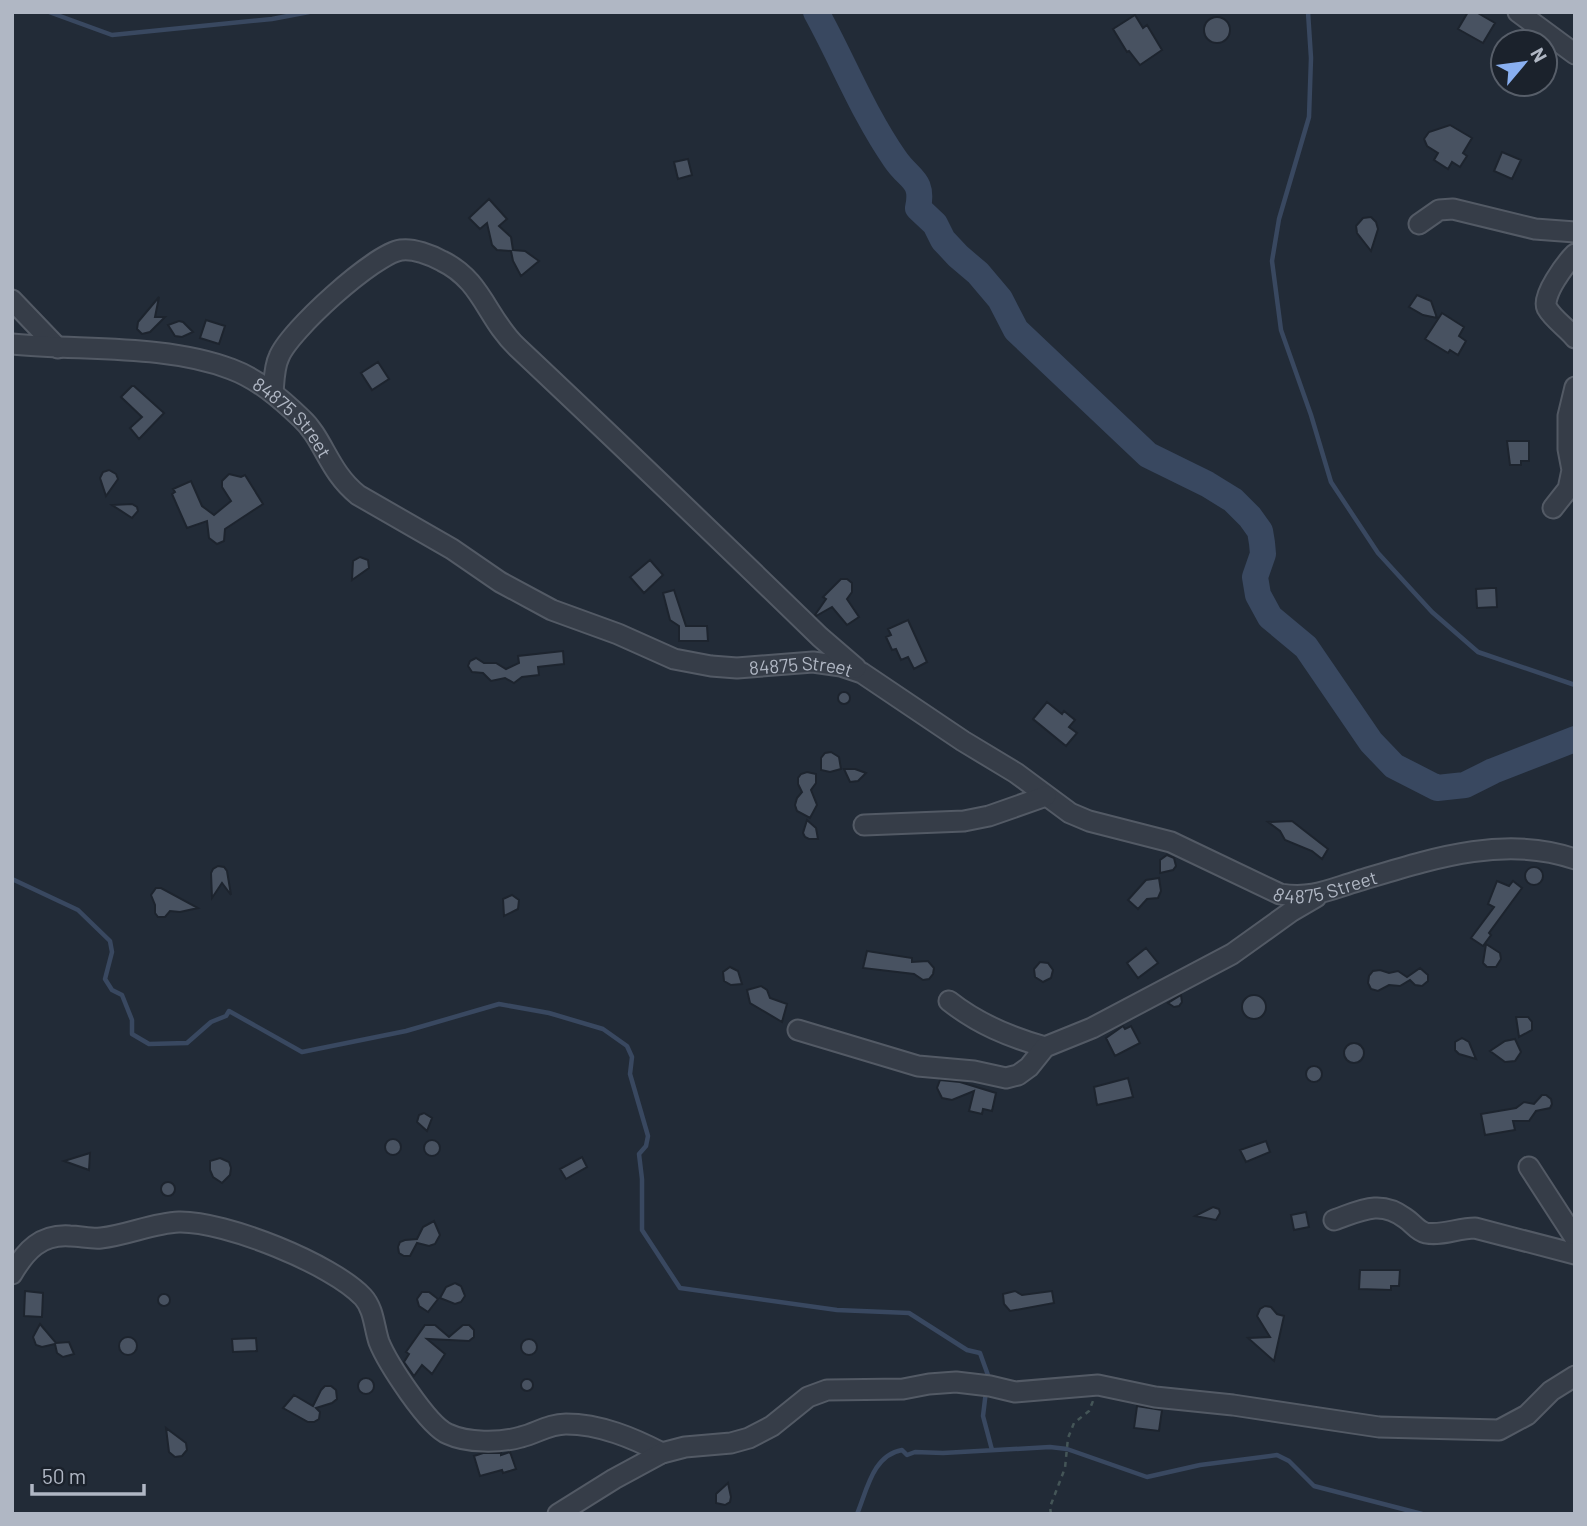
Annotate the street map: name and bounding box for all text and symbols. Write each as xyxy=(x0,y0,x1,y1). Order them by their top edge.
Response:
north arrow xyxy=(1489,28,1559,98)
text: N xyxy=(1526,43,1552,66)
street label: 84875 Street xyxy=(249,371,337,461)
street label: 84875 Street xyxy=(748,651,856,681)
street label: 84875 Street xyxy=(1270,864,1380,907)
scale bar xyxy=(32,1452,144,1496)
text: 50 m xyxy=(42,1463,86,1488)

